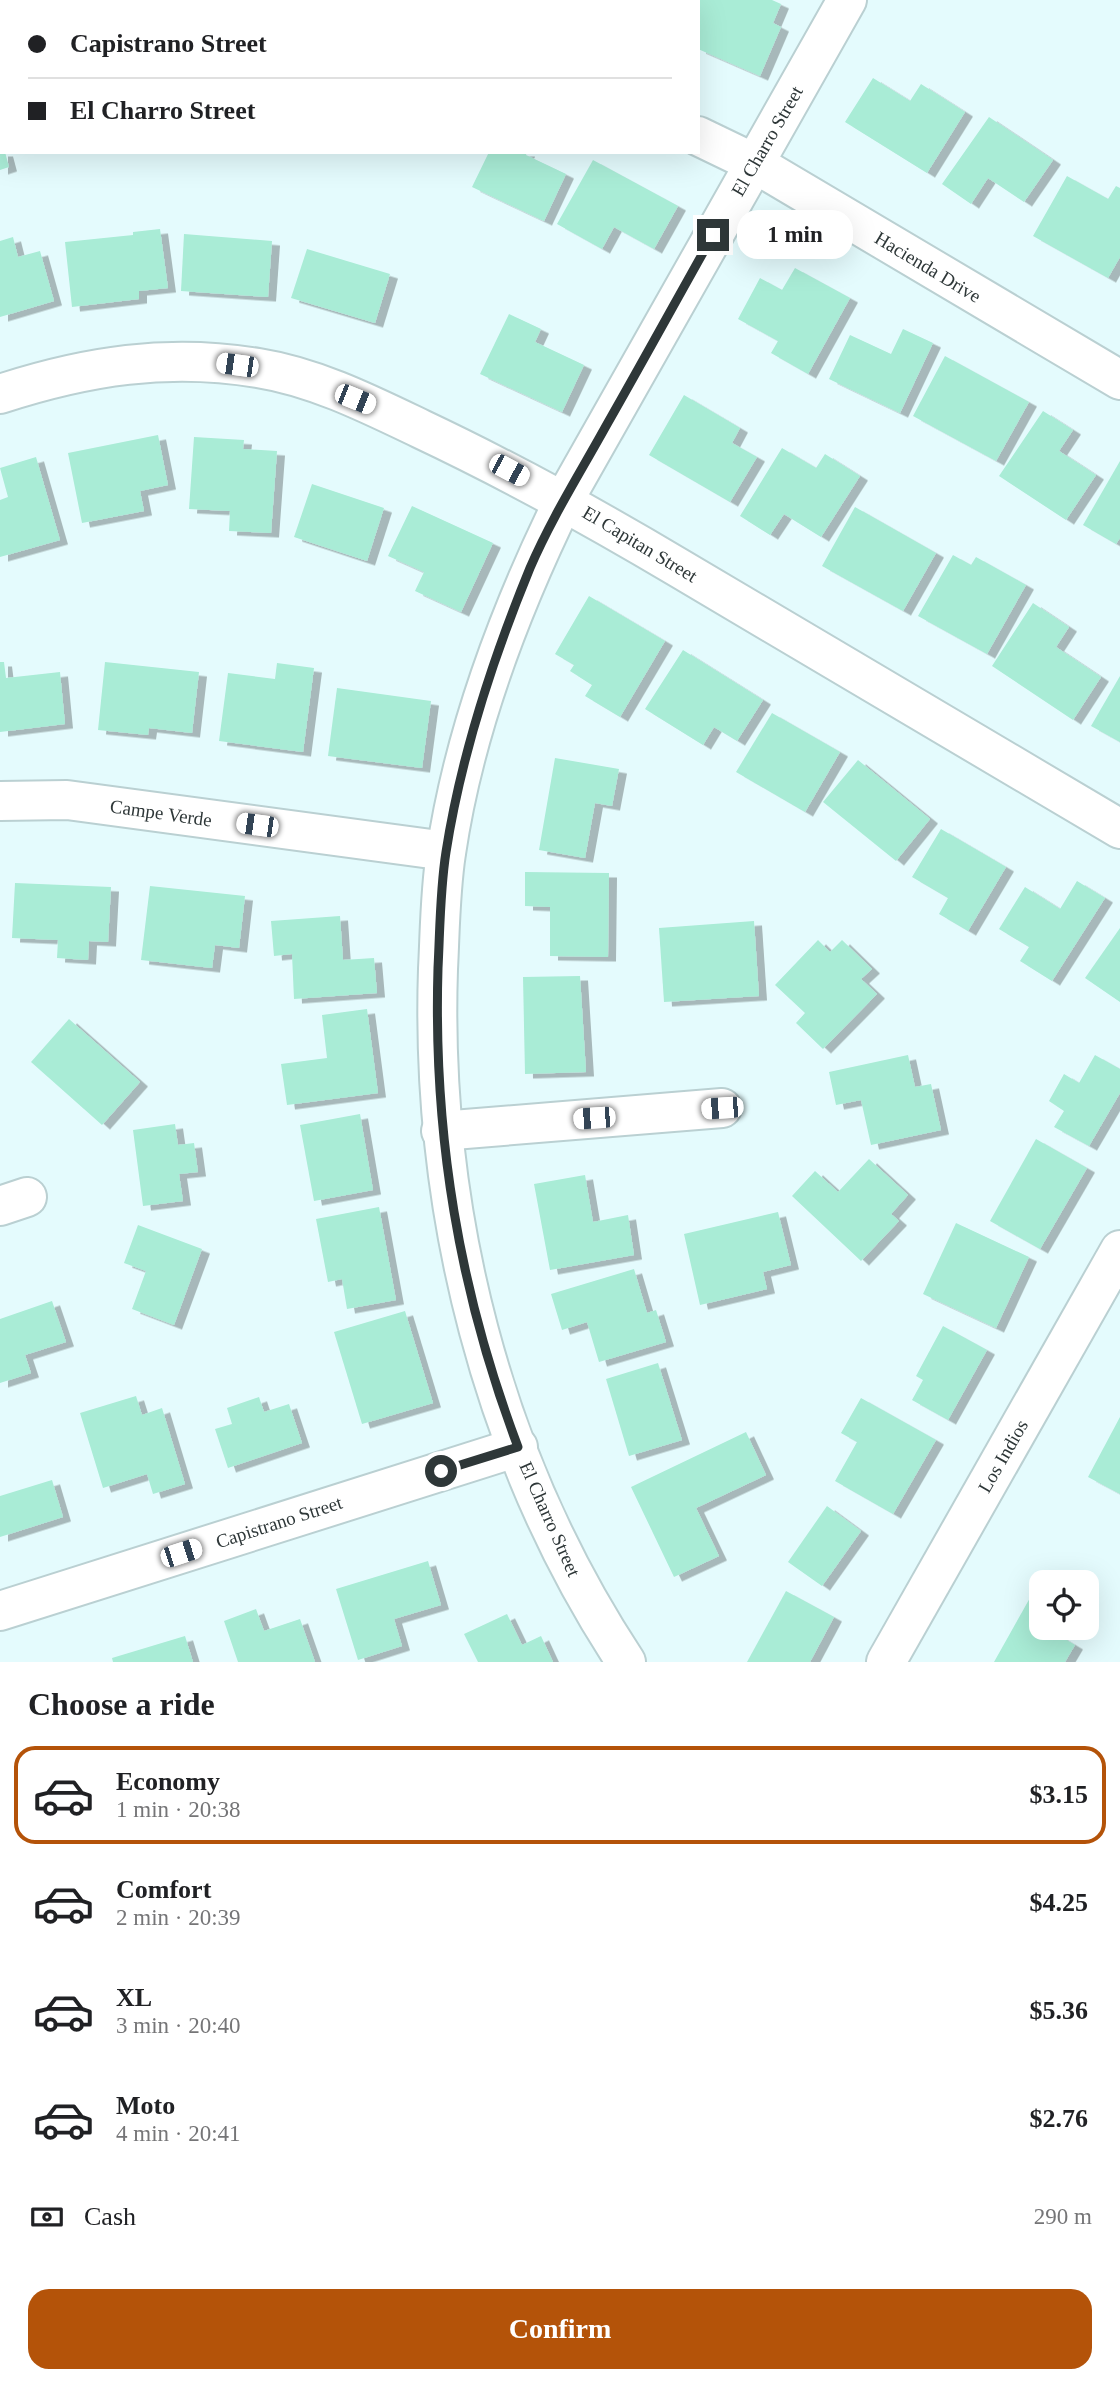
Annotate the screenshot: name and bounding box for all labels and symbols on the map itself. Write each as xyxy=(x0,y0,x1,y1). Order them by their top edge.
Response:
street label: El Charro Street xyxy=(727,82,807,200)
callout: 1 min xyxy=(738,210,853,260)
route end xyxy=(697,219,729,251)
street label: Hacienda Drive xyxy=(871,227,985,307)
car xyxy=(215,352,260,378)
car xyxy=(332,381,379,417)
car xyxy=(486,451,533,489)
street label: El Capitan Street xyxy=(579,502,702,587)
street label: Campe Verde xyxy=(109,795,213,831)
car xyxy=(235,812,280,838)
car xyxy=(701,1096,744,1120)
car xyxy=(573,1106,616,1130)
street label: Los Indios xyxy=(974,1416,1032,1496)
route start xyxy=(425,1455,457,1487)
street label: El Charro Street xyxy=(515,1458,585,1580)
street label: Capistrano Street xyxy=(213,1491,345,1552)
car xyxy=(158,1537,205,1569)

